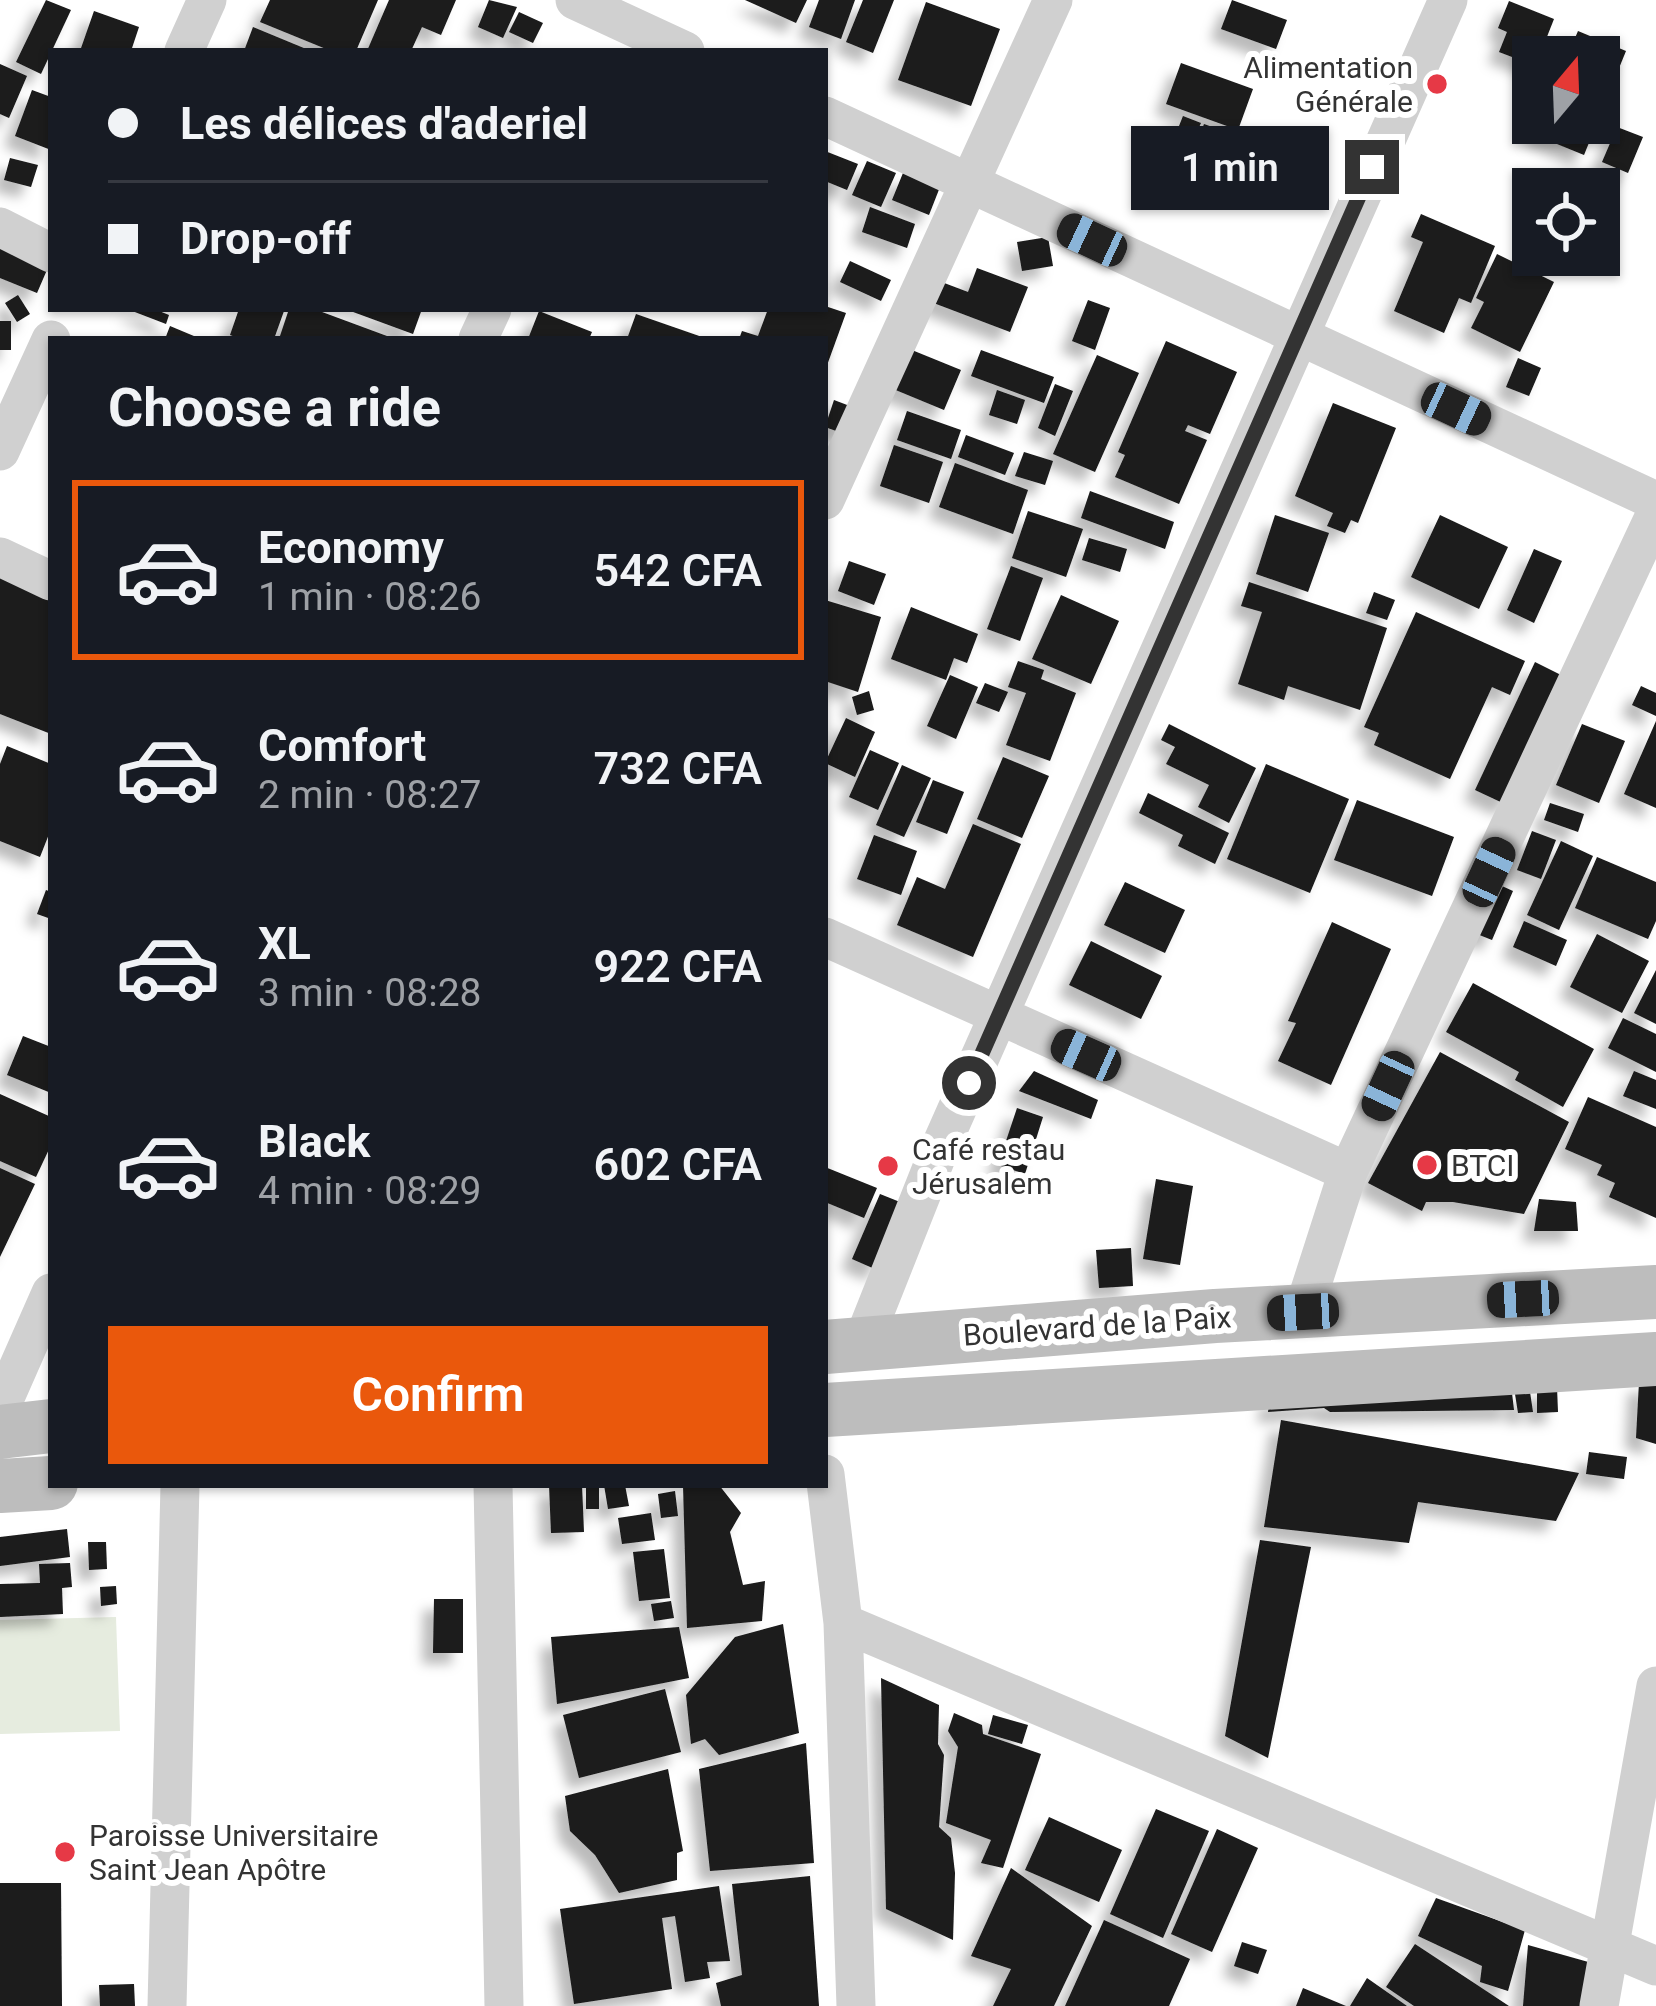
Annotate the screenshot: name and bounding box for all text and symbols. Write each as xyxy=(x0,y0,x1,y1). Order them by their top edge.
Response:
north arrow xyxy=(1512,36,1620,144)
map controls xyxy=(1512,36,1620,276)
place label: Alimentation Générale xyxy=(1243,50,1413,119)
marker: Alimentation Générale xyxy=(1424,71,1450,97)
text: Les délices d'aderiel xyxy=(180,97,588,150)
callout: 1 min xyxy=(1132,125,1330,209)
route end xyxy=(1345,140,1399,194)
text: 1 min xyxy=(1181,145,1279,191)
button: locate xyxy=(1512,168,1620,276)
car xyxy=(1052,208,1132,272)
text: Drop-off xyxy=(180,212,351,265)
text: Choose a ride xyxy=(108,376,441,439)
car xyxy=(1416,377,1496,441)
icon: car xyxy=(114,516,222,624)
text: Economy xyxy=(258,521,444,574)
text: 542 CFA xyxy=(593,544,762,597)
text: 1 min · 08:26 xyxy=(258,574,481,620)
icon: car xyxy=(114,714,222,822)
text: Comfort xyxy=(258,719,426,772)
text: 732 CFA xyxy=(593,742,762,795)
text: 2 min · 08:27 xyxy=(258,772,481,818)
car xyxy=(1457,832,1521,912)
icon: car xyxy=(114,912,222,1020)
text: XL xyxy=(258,917,311,970)
text: 922 CFA xyxy=(593,940,762,993)
text: 3 min · 08:28 xyxy=(258,970,481,1016)
car xyxy=(1046,1024,1126,1086)
car xyxy=(1356,1046,1420,1126)
route start xyxy=(942,1056,996,1110)
icon: car xyxy=(114,1110,222,1218)
text: Black xyxy=(258,1115,370,1168)
place label: Café restau Jérusalem xyxy=(912,1132,1065,1201)
text: 602 CFA xyxy=(593,1138,762,1191)
place label: BTCI xyxy=(1451,1148,1514,1183)
marker: BTCI xyxy=(1414,1152,1440,1178)
marker: Café restau Jérusalem xyxy=(875,1153,901,1179)
text: 4 min · 08:29 xyxy=(258,1168,481,1214)
car xyxy=(1486,1279,1560,1319)
car xyxy=(1266,1292,1340,1332)
street label: Boulevard de la Paix xyxy=(962,1299,1232,1353)
button: Confirm xyxy=(108,1326,768,1464)
place label: Paroisse Universitaire Saint Jean Apôtre xyxy=(89,1818,378,1887)
marker: Paroisse Universitaire Saint Jean Apôtre xyxy=(52,1839,78,1865)

